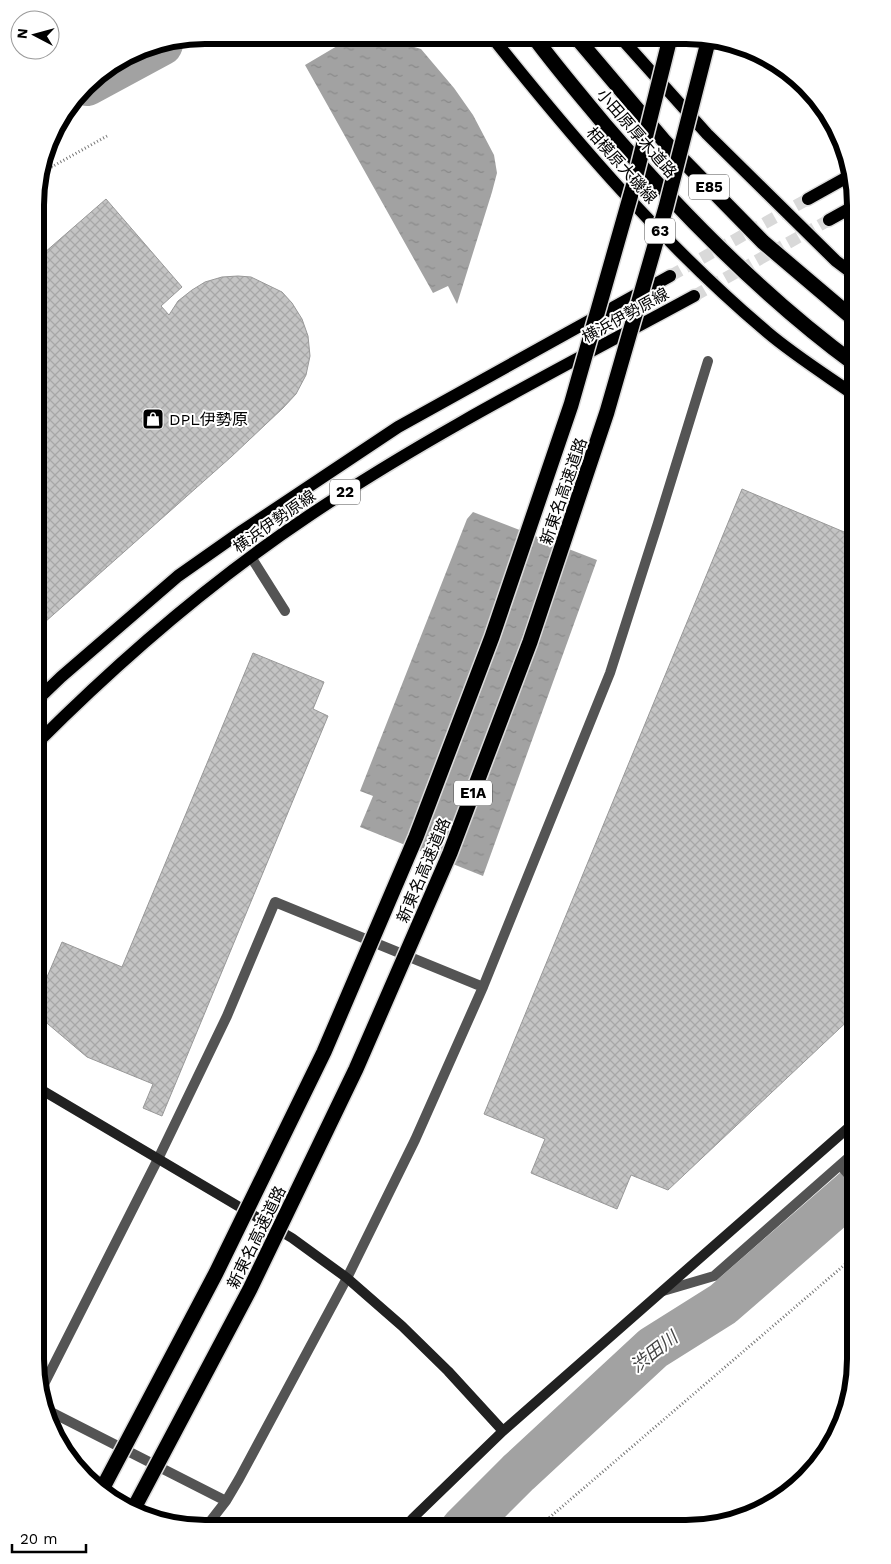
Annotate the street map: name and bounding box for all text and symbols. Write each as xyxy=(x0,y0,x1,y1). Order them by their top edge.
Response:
north arrow xyxy=(10,10,60,60)
text: N xyxy=(14,28,31,40)
street label: 小田原厚木道路 xyxy=(593,85,681,182)
street label: 相模原大磯線 xyxy=(582,123,661,207)
road number: E85 xyxy=(689,174,729,200)
road number: 63 xyxy=(645,218,675,244)
street label: 横浜伊勢原線 xyxy=(579,284,672,347)
shop icon: DPL伊勢原 xyxy=(141,407,165,431)
place label: DPL伊勢原 xyxy=(169,410,248,429)
street label: 新東名高速道路 xyxy=(536,435,591,547)
road number: 22 xyxy=(330,480,360,504)
street label: 横浜伊勢原線 xyxy=(230,486,319,557)
road number: E1A xyxy=(454,780,492,806)
street label: 新東名高速道路 xyxy=(393,815,454,925)
street label: 新東名高速道路 xyxy=(223,1183,290,1292)
water label: 渋田川 xyxy=(626,1325,683,1377)
scale bar xyxy=(12,1522,86,1554)
text: 20 m xyxy=(20,1530,58,1548)

